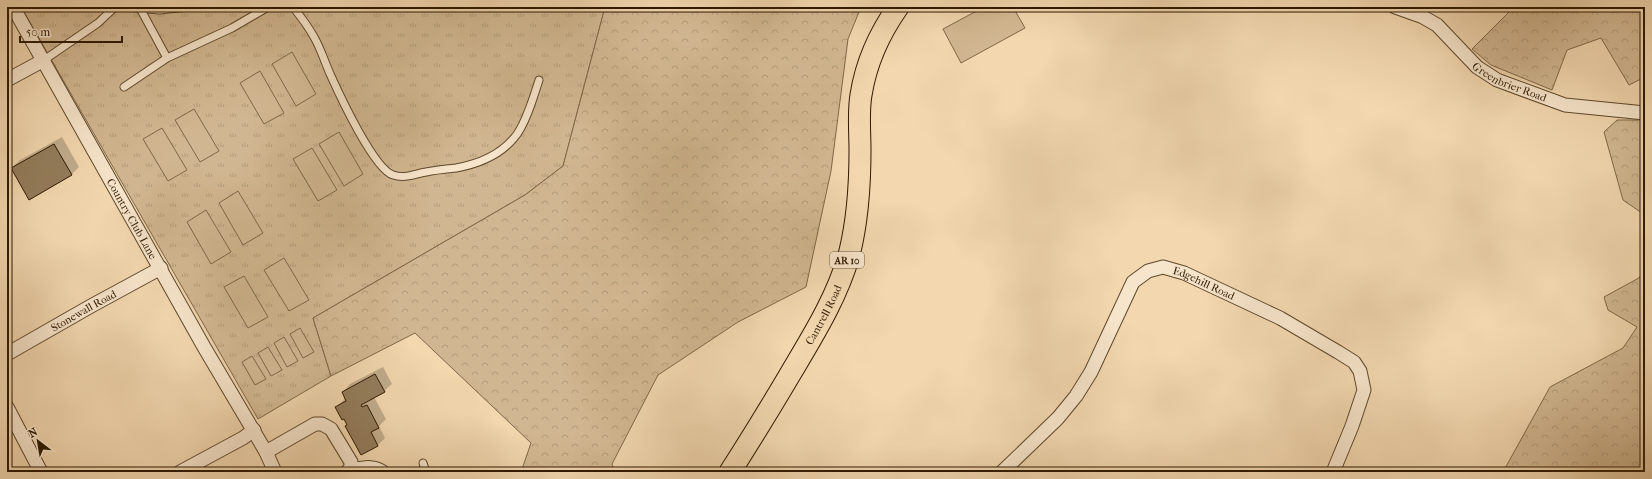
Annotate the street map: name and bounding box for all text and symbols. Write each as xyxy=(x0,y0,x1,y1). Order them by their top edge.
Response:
scale bar xyxy=(20,18,122,44)
text: 50 m xyxy=(26,25,50,39)
street label: Greenbrier Road xyxy=(1469,60,1549,105)
street label: Country Club Lane xyxy=(104,176,160,262)
road number: AR 10 xyxy=(830,252,864,268)
street label: Edgehill Road xyxy=(1171,264,1238,303)
street label: Cantrell Road xyxy=(803,282,845,347)
street label: Stonewall Road xyxy=(49,287,120,335)
north arrow xyxy=(18,421,58,461)
text: N xyxy=(26,425,41,441)

